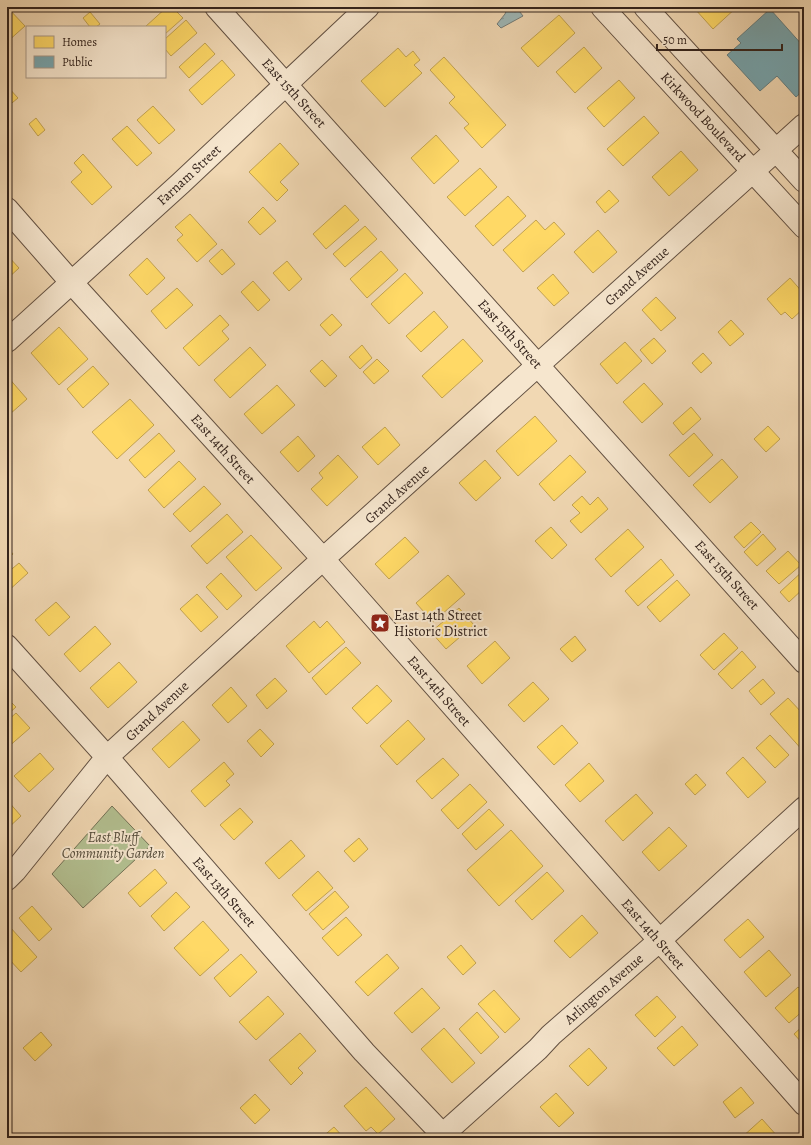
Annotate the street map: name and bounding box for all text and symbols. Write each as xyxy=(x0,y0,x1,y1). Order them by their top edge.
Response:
legend xyxy=(26,26,166,78)
scale bar xyxy=(657,26,782,52)
text: 50 m xyxy=(663,32,687,48)
text: Homes xyxy=(62,34,97,50)
text: Public xyxy=(62,54,93,70)
street label: East 15th Street xyxy=(258,54,331,132)
street label: Kirkwood Boulevard xyxy=(656,68,750,166)
street label: Farnam Street xyxy=(153,140,226,210)
street label: Grand Avenue xyxy=(601,242,673,310)
street label: East 15th Street xyxy=(474,295,547,373)
street label: East 14th Street xyxy=(187,410,260,488)
street label: Grand Avenue xyxy=(361,460,433,528)
street label: East 15th Street xyxy=(691,536,764,614)
place label: East 14th Street Historic District xyxy=(394,606,488,641)
place icon: East 14th Street Historic District xyxy=(369,612,391,634)
street label: East 14th Street xyxy=(403,652,475,731)
street label: Grand Avenue xyxy=(121,677,193,745)
park label: East Bluff Community Garden xyxy=(62,828,164,863)
street label: East 13th Street xyxy=(188,853,260,932)
street label: East 14th Street xyxy=(617,895,689,974)
street label: Arlington Avenue xyxy=(560,949,648,1029)

